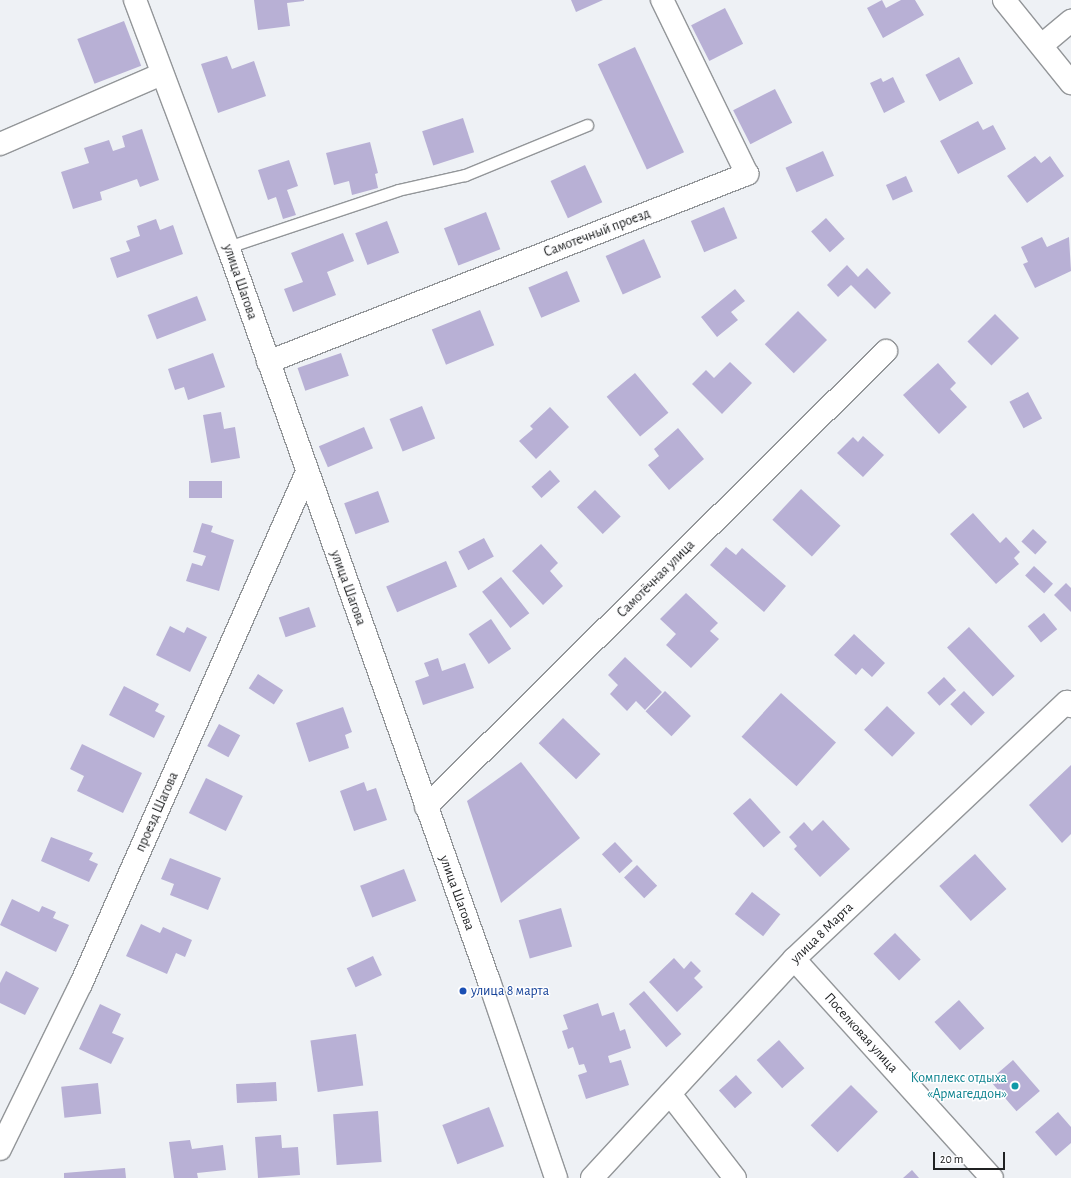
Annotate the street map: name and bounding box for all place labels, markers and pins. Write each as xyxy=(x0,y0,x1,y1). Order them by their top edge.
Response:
place label: улица 8 марта xyxy=(471,983,549,999)
marker: улица 8 марта xyxy=(458,986,468,996)
place label: Комплекс отдыха «Армагеддон» xyxy=(910,1070,1007,1102)
marker: Комплекс отдыха «Армагеддон» xyxy=(1010,1081,1020,1091)

